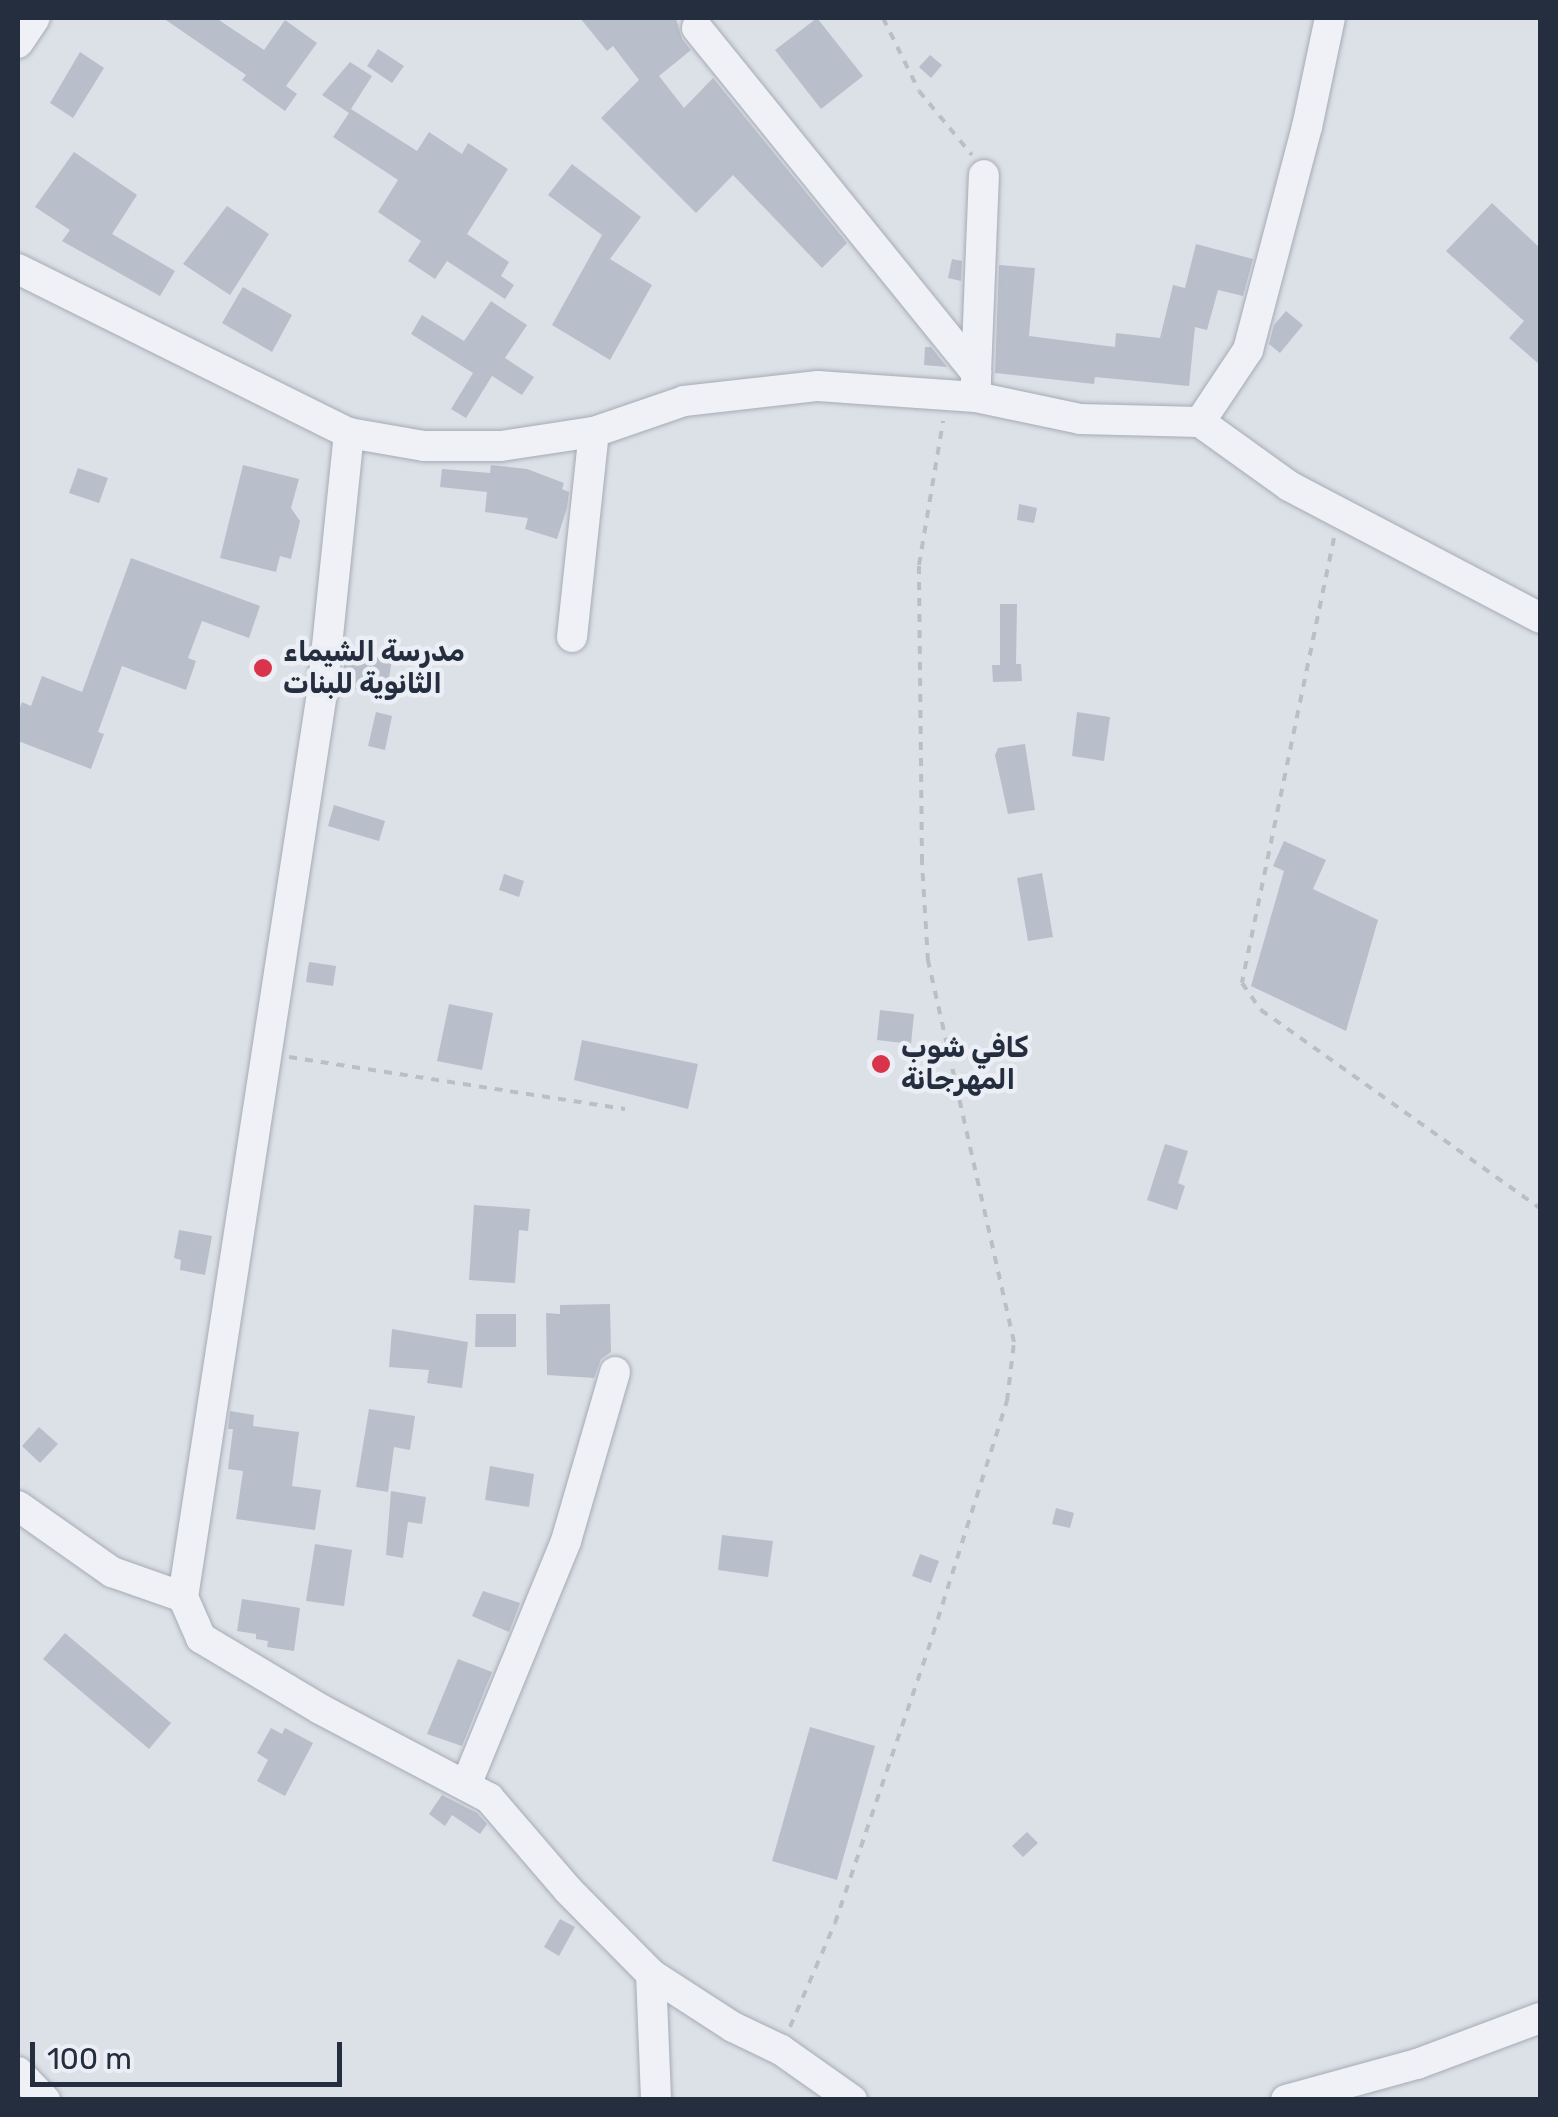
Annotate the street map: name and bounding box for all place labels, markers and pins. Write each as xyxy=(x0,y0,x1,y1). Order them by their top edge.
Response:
place label: مدرسة الشيماء الثانوية للبنات xyxy=(283,635,465,701)
marker: مدرسة الشيماء الثانوية للبنات xyxy=(252,657,274,679)
place label: كافي شوب المهرجانة xyxy=(901,1031,1028,1097)
marker: كافي شوب المهرجانة xyxy=(870,1053,892,1075)

